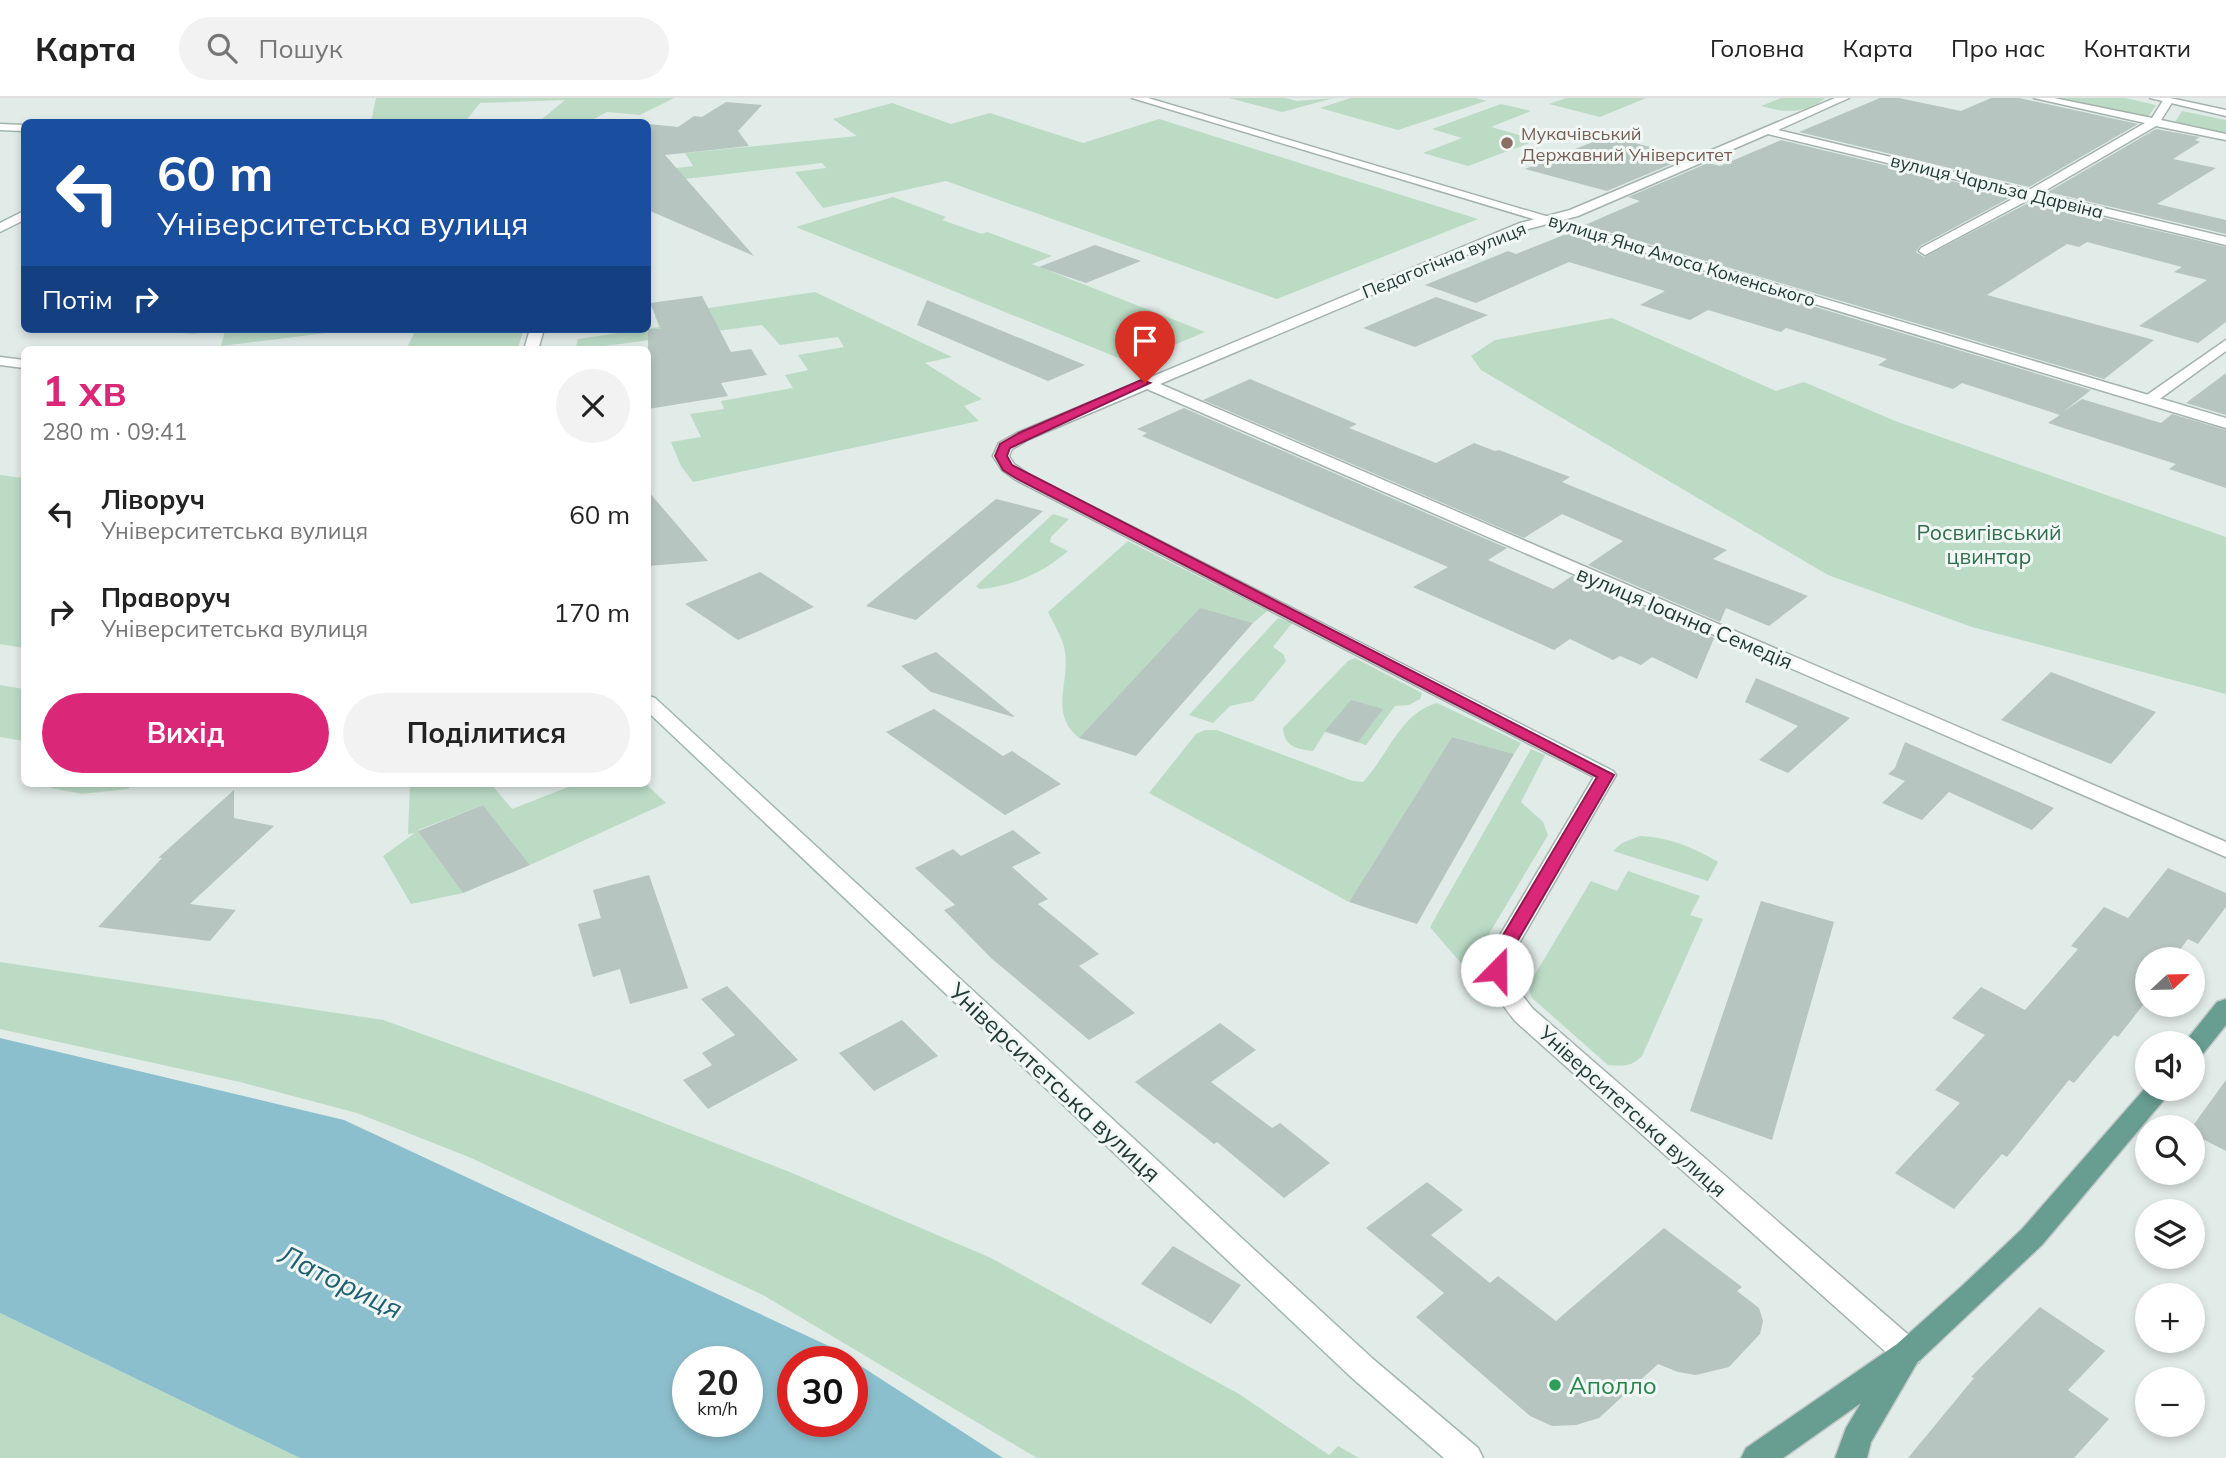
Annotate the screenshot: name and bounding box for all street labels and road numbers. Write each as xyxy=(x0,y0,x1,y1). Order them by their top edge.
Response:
street label: вулиця Чарльза Дарвіна xyxy=(1888,148,2106,224)
street label: вулиця Яна Амоса Коменського xyxy=(1546,208,1818,312)
street label: Педагогічна вулиця xyxy=(1359,217,1529,303)
street label: вулиця Іоанна Семедія xyxy=(1573,560,1797,674)
street label: Університетська вулиця xyxy=(942,975,1167,1188)
street label: Університетська вулиця xyxy=(1533,1019,1732,1202)

